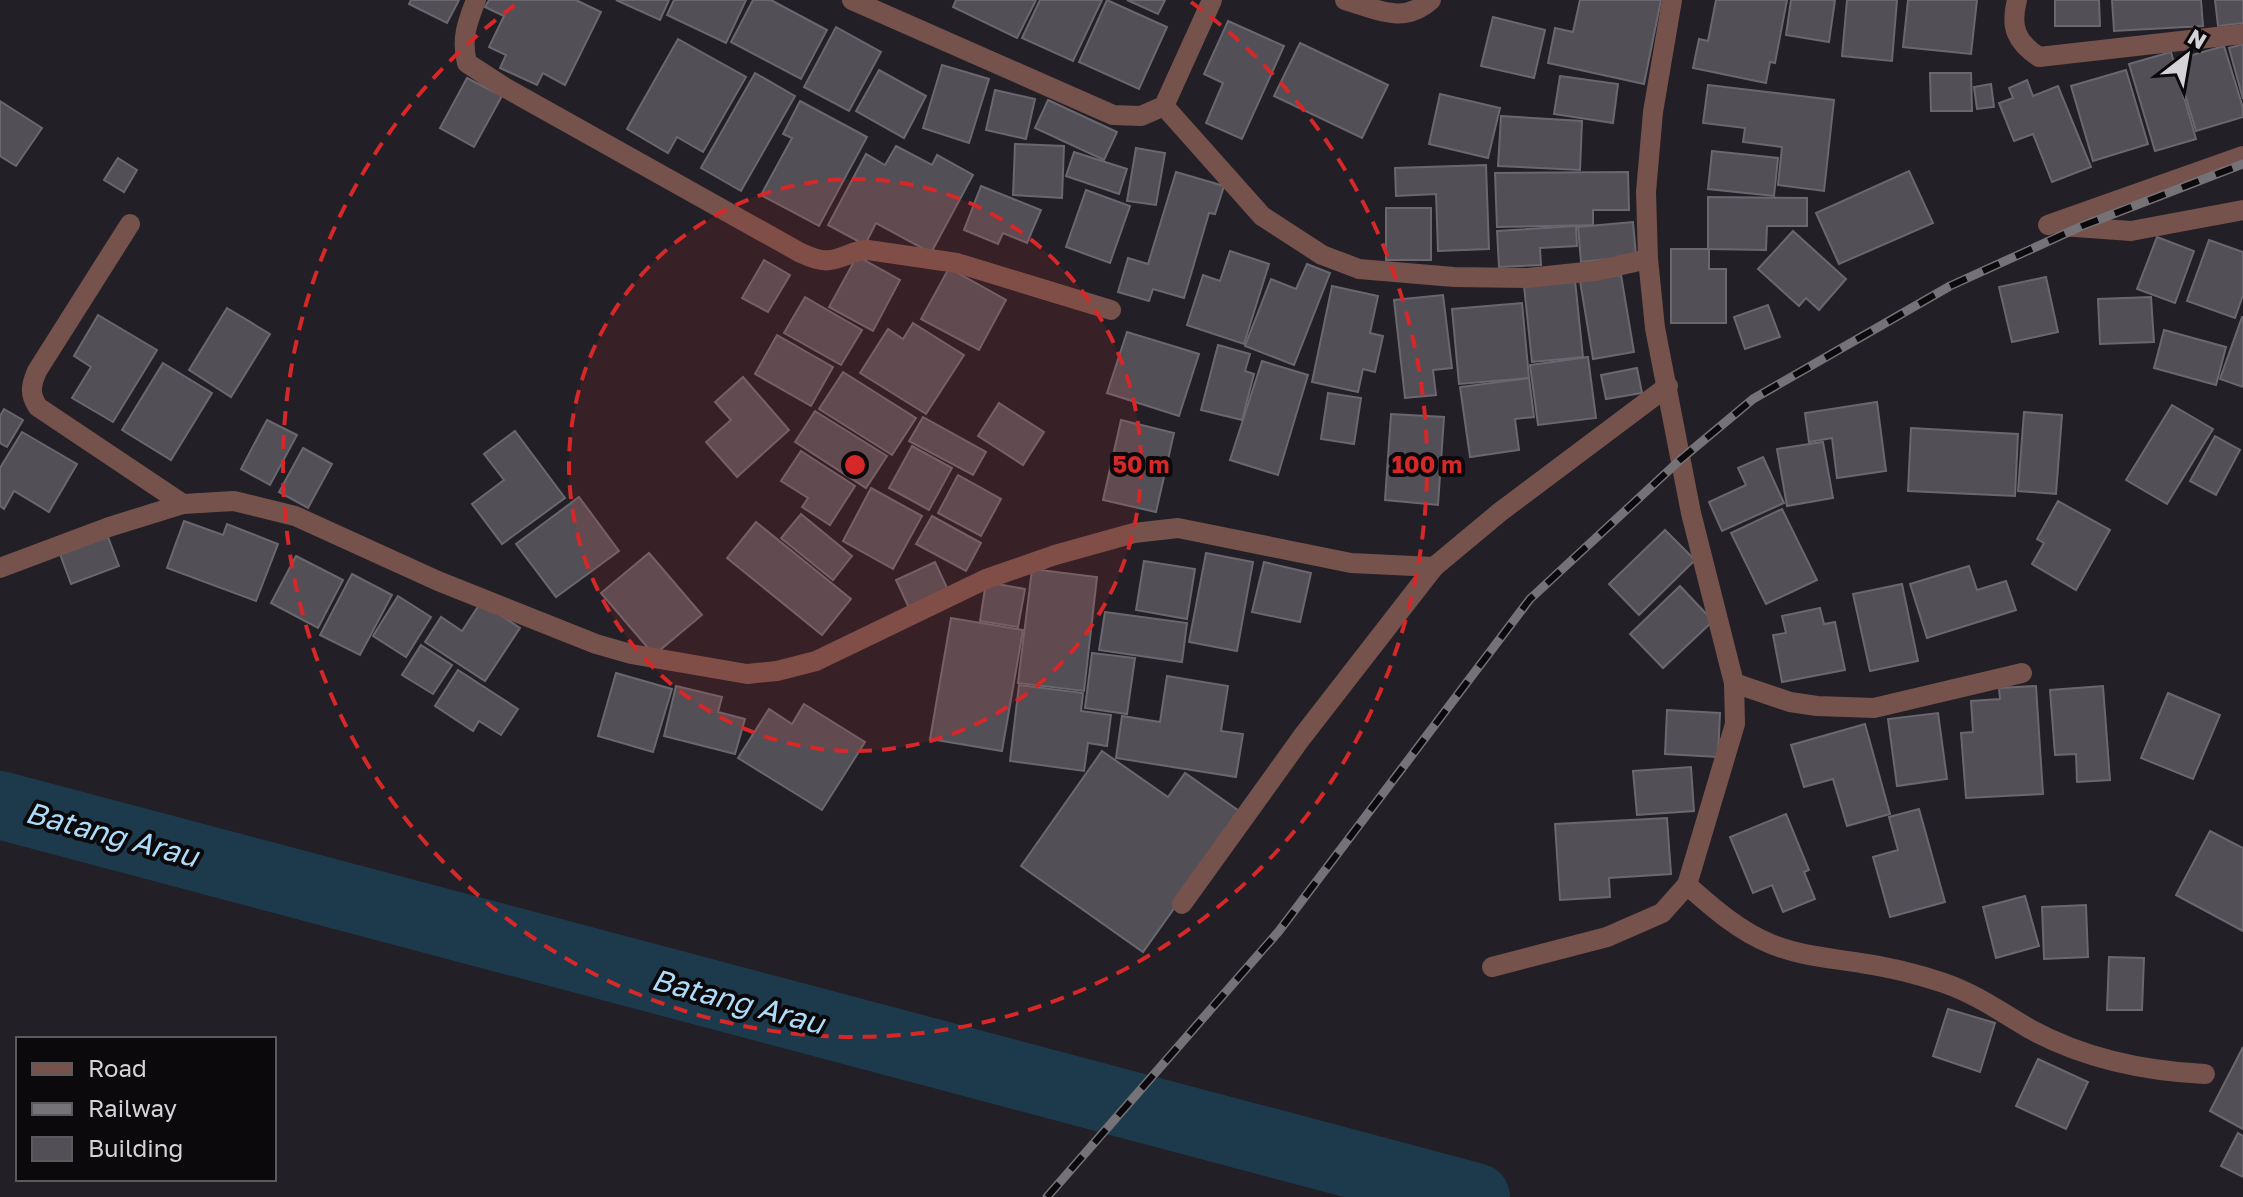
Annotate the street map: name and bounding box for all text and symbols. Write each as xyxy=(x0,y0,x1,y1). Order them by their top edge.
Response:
north arrow xyxy=(2147,16,2227,96)
text: N xyxy=(2183,23,2212,54)
text: 50 m xyxy=(1112,449,1170,478)
text: 100 m xyxy=(1392,449,1462,478)
centre of rings xyxy=(841,451,869,479)
water label: Batang Arau xyxy=(22,794,204,875)
water label: Batang Arau xyxy=(648,961,830,1042)
legend xyxy=(16,1037,276,1181)
text: Road xyxy=(88,1053,147,1082)
text: Railway xyxy=(88,1093,177,1122)
text: Building xyxy=(88,1133,183,1162)

